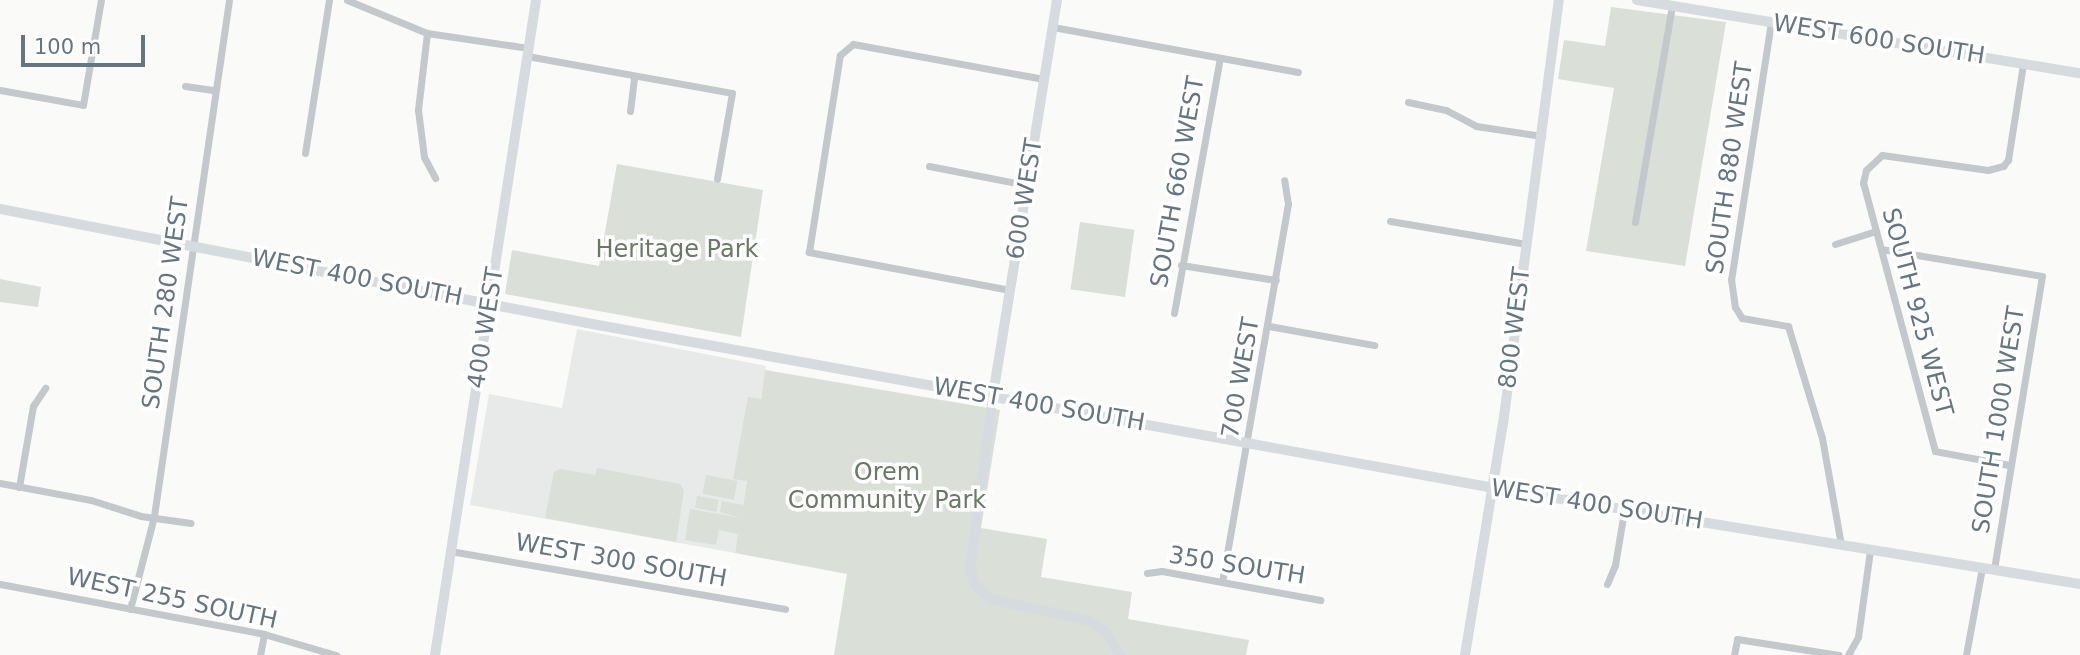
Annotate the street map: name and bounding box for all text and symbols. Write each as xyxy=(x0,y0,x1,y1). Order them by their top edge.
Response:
street label: WEST 600 SOUTH xyxy=(1771,9,1987,71)
scale bar xyxy=(24,21,149,65)
text: 100 m xyxy=(34,35,101,59)
street label: SOUTH 880 WEST xyxy=(1701,60,1759,276)
street label: SOUTH 660 WEST xyxy=(1145,74,1211,290)
street label: 600 WEST xyxy=(1001,136,1049,262)
street label: SOUTH 280 WEST xyxy=(137,195,195,411)
street label: SOUTH 925 WEST xyxy=(1875,205,1959,419)
park label: Heritage Park xyxy=(596,236,758,264)
street label: WEST 400 SOUTH xyxy=(249,243,465,313)
street label: 400 WEST xyxy=(462,265,510,391)
street label: 800 WEST xyxy=(1493,266,1537,390)
street label: SOUTH 1000 WEST xyxy=(1967,304,2031,536)
street label: 700 WEST xyxy=(1216,315,1266,441)
street label: WEST 400 SOUTH xyxy=(931,372,1147,438)
park label: Orem Community Park xyxy=(788,459,986,515)
street label: WEST 400 SOUTH xyxy=(1489,474,1705,536)
street label: WEST 300 SOUTH xyxy=(513,528,729,594)
street label: 350 SOUTH xyxy=(1167,541,1307,591)
street label: WEST 255 SOUTH xyxy=(64,563,280,635)

